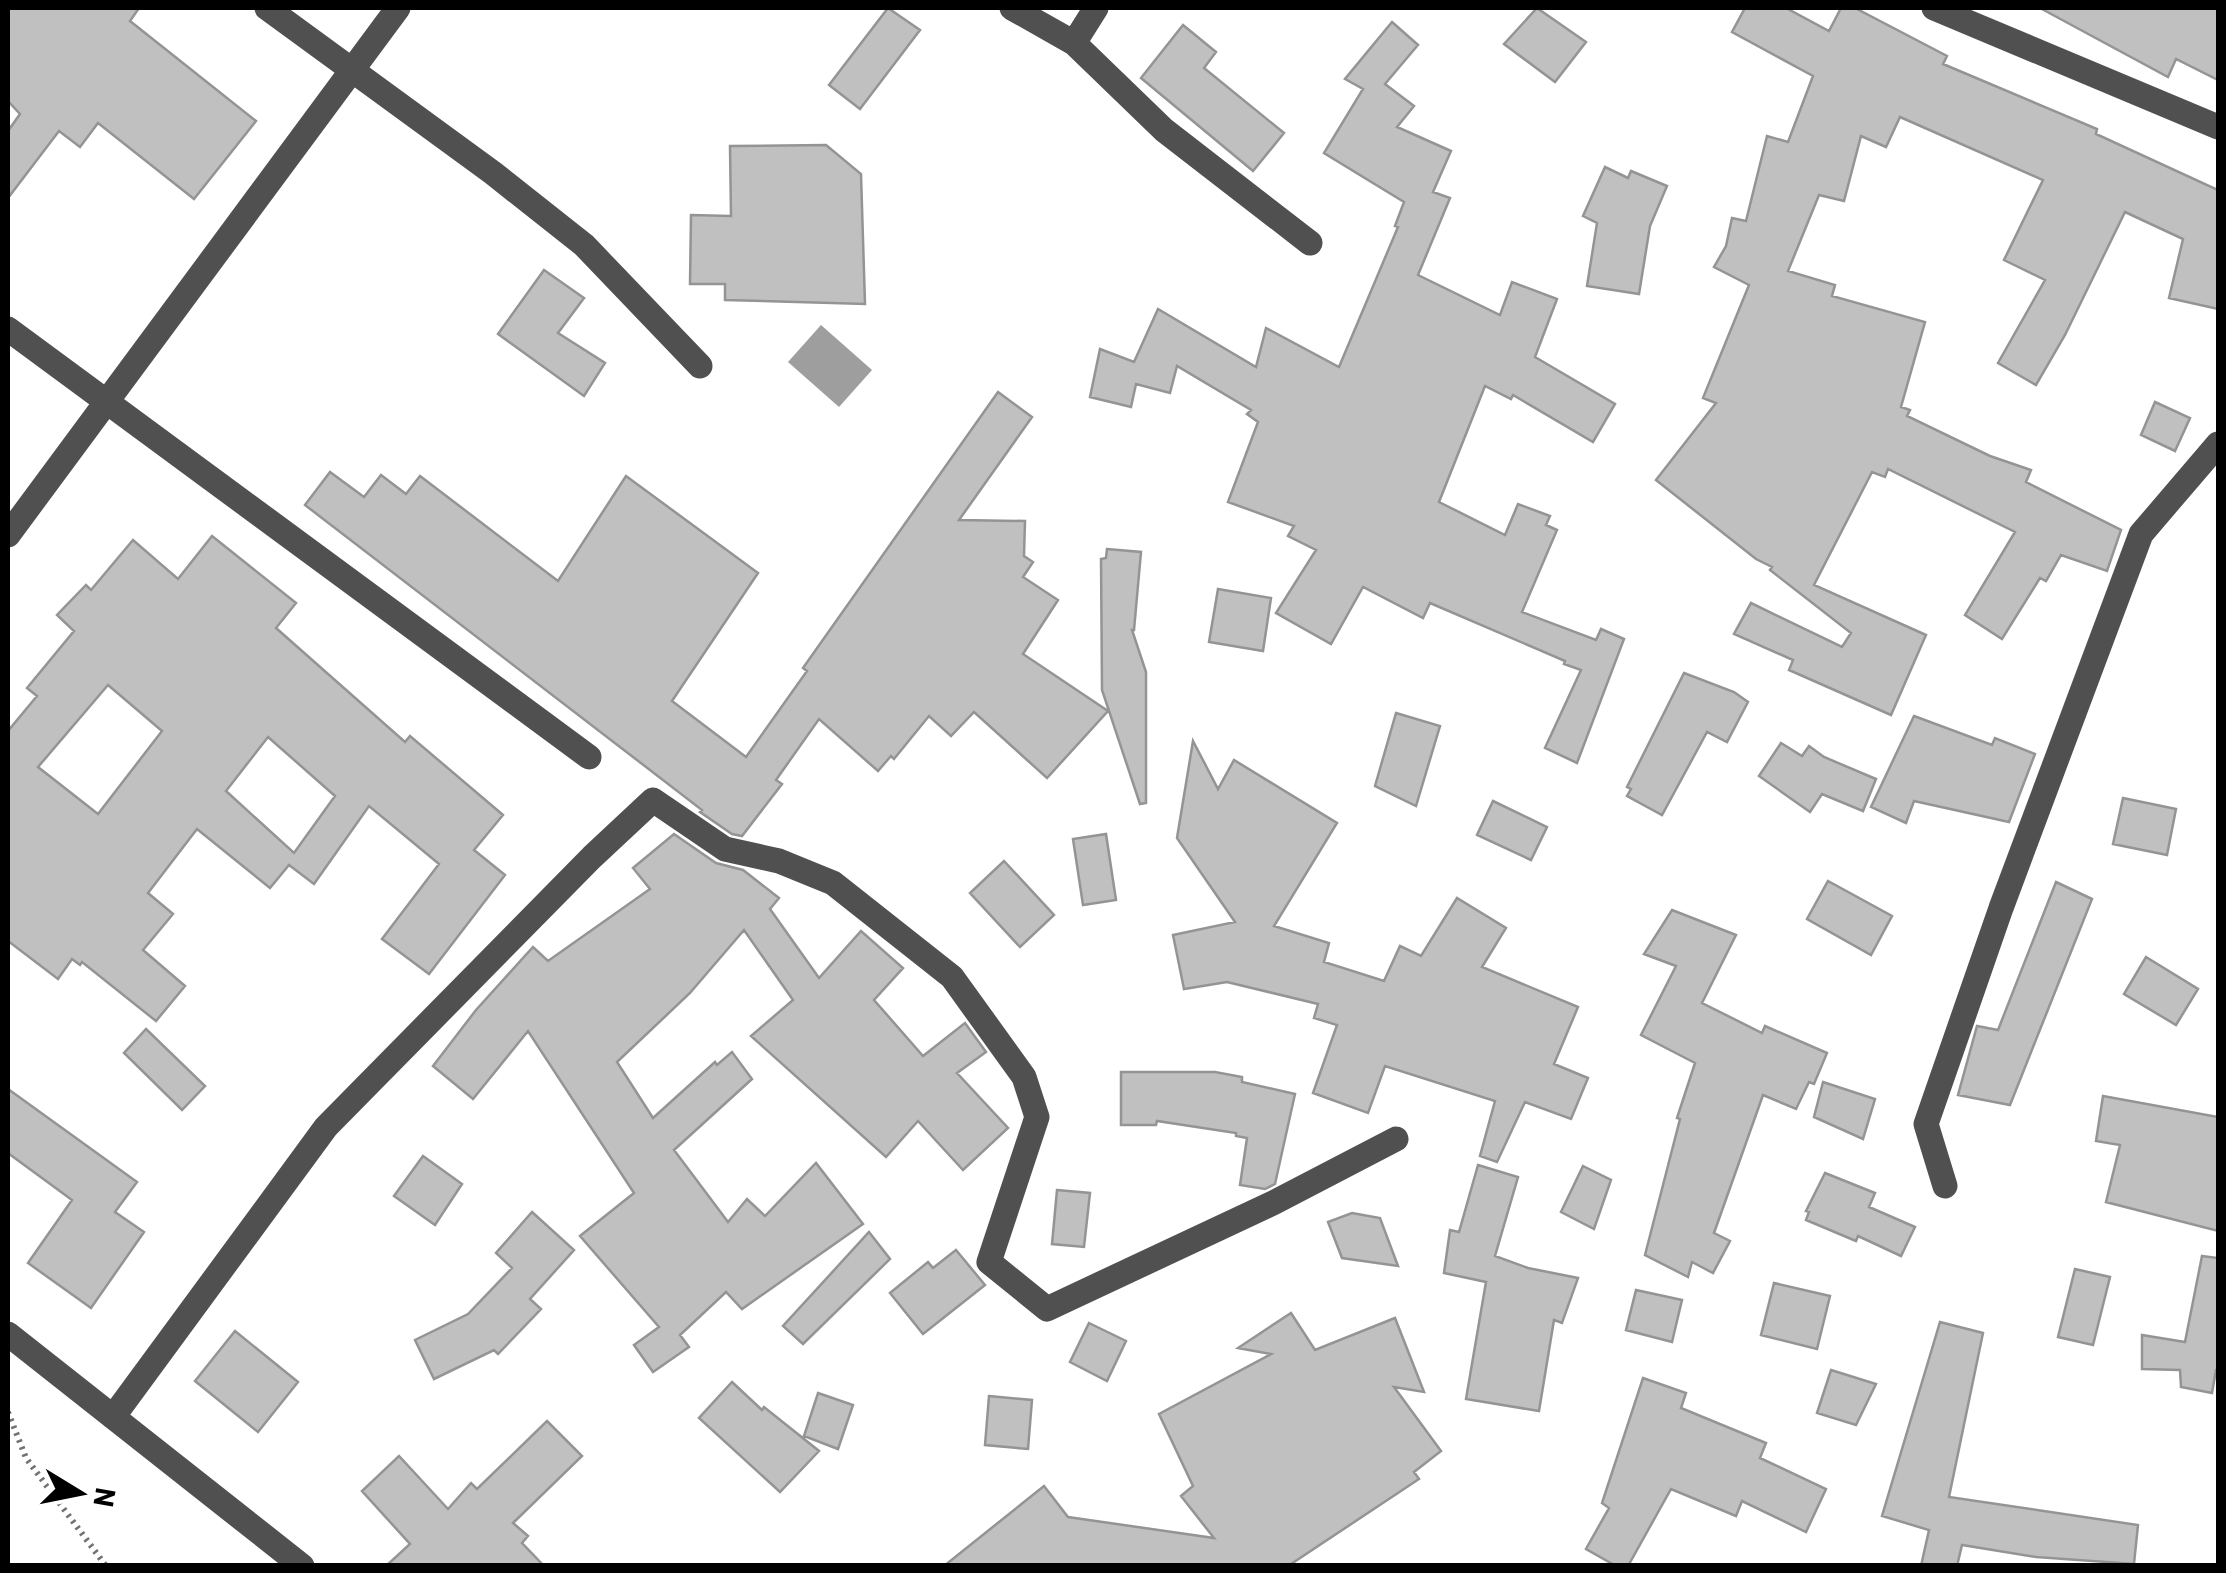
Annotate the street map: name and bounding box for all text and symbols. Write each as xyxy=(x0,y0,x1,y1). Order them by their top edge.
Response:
north arrow xyxy=(30,1443,130,1543)
text: N xyxy=(87,1485,124,1510)

